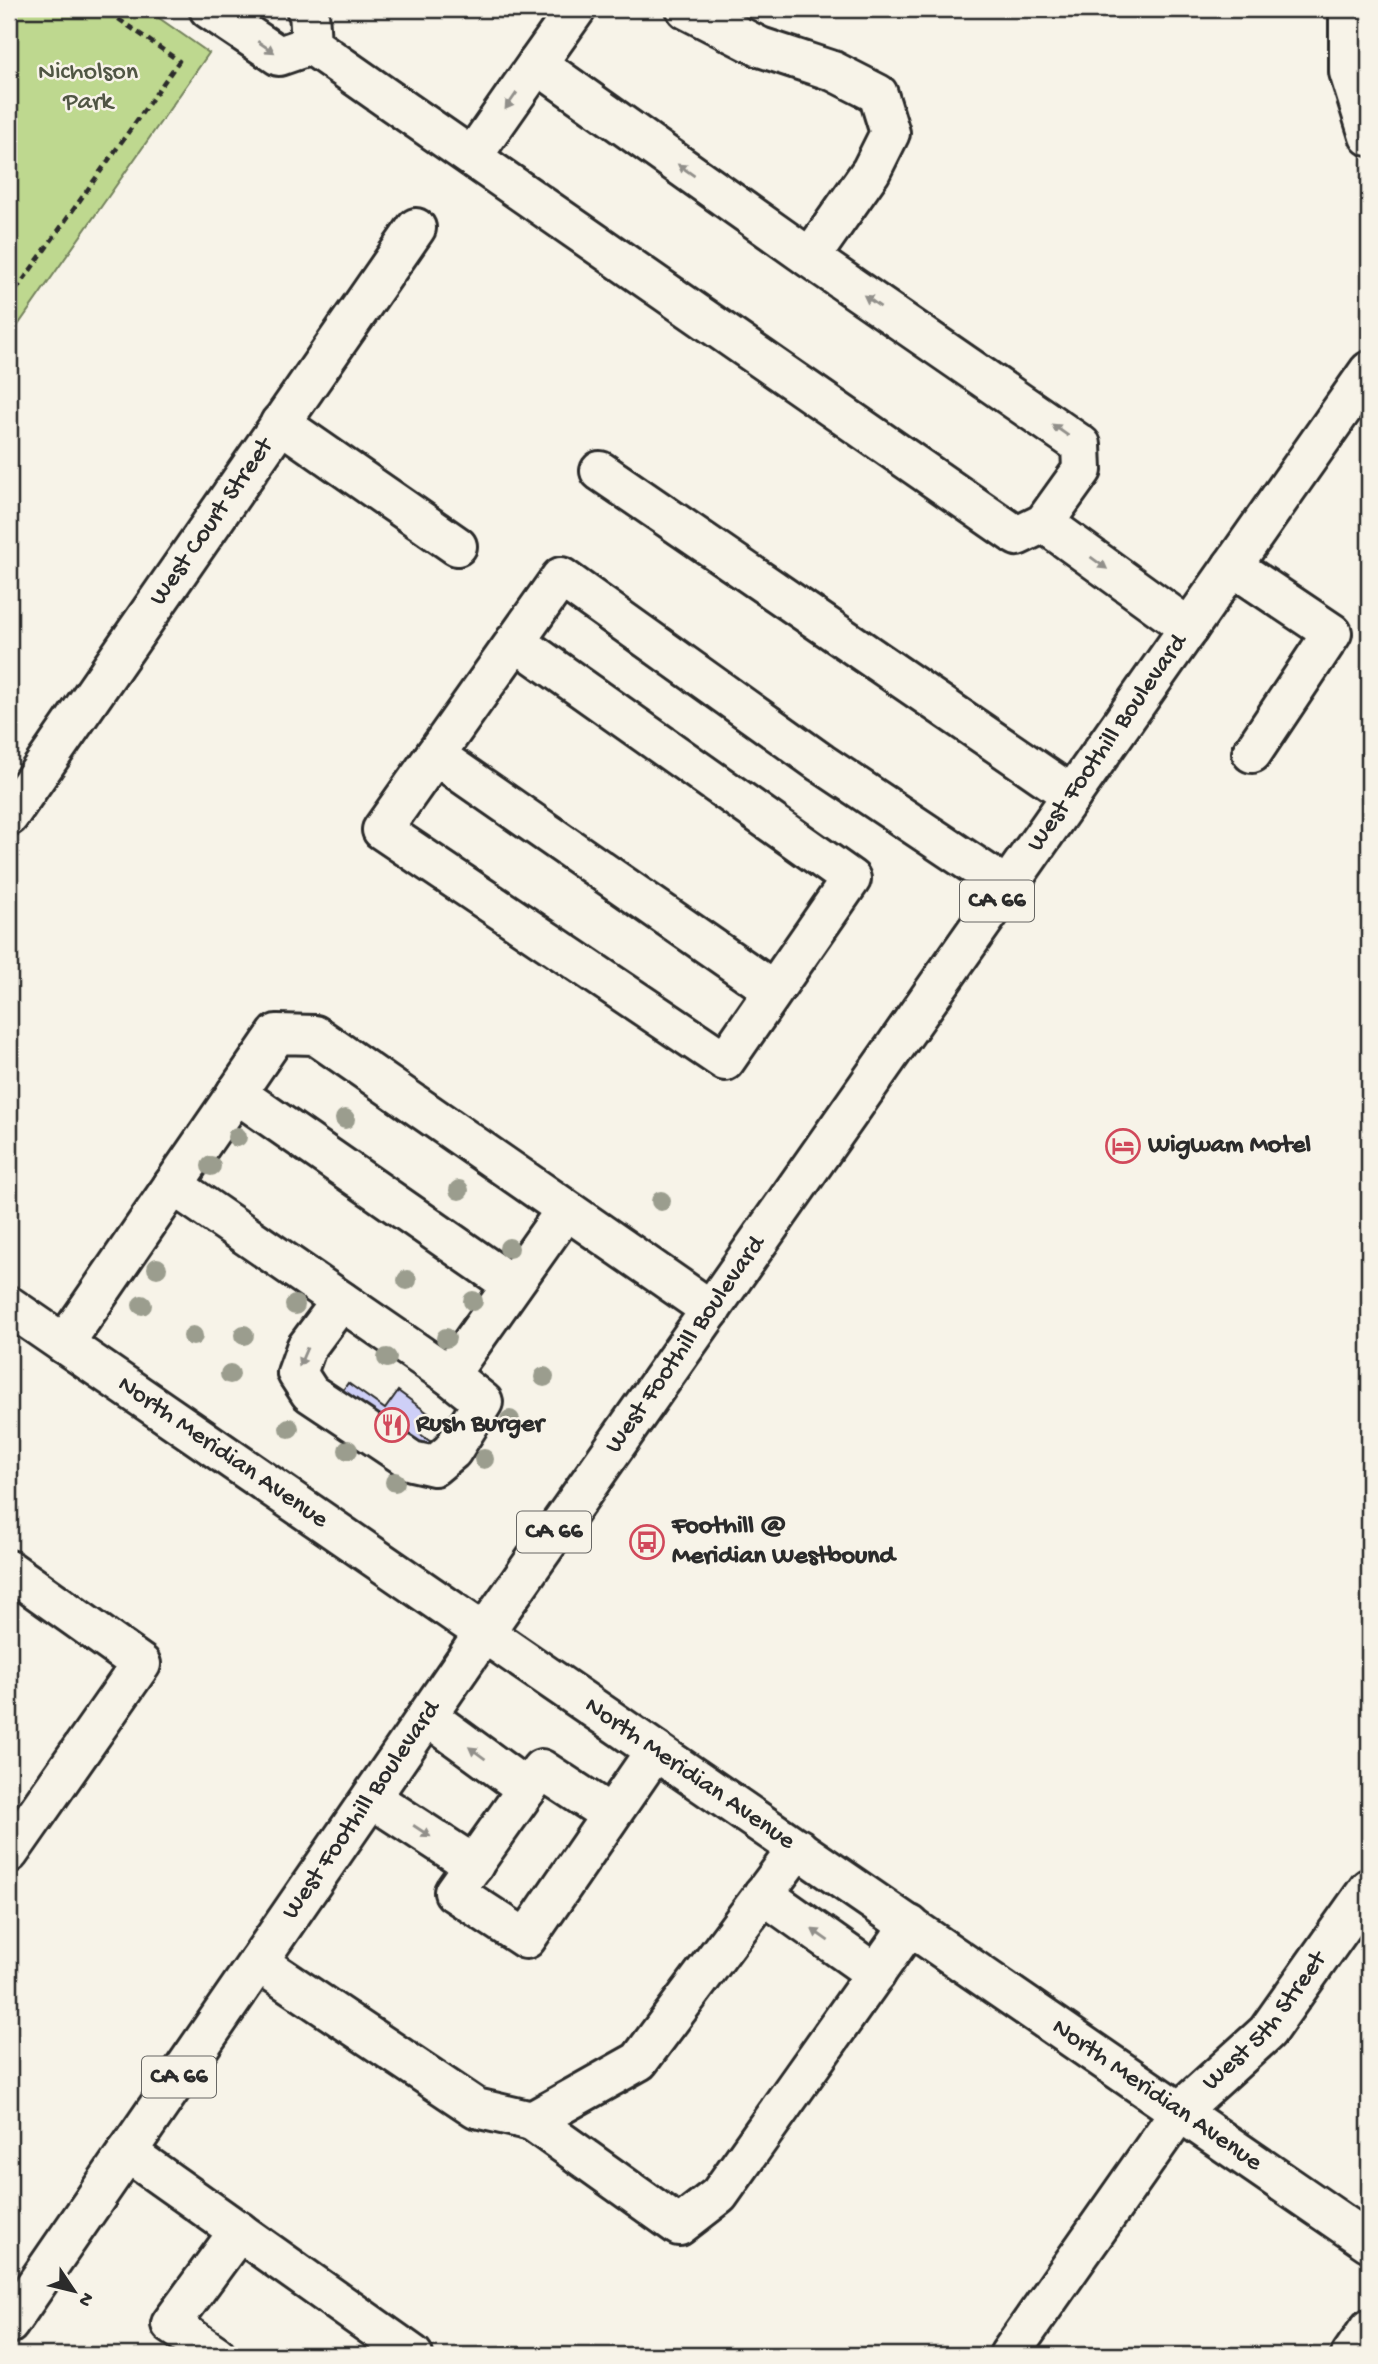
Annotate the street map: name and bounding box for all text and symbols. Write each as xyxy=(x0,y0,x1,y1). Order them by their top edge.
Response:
one-way arrow xyxy=(256,40,275,53)
park label: Nicholson Park xyxy=(38,58,139,119)
one-way arrow xyxy=(505,92,519,110)
one-way arrow xyxy=(677,163,695,177)
one-way arrow xyxy=(863,294,881,308)
one-way arrow xyxy=(1050,424,1069,437)
street label: West Court Street xyxy=(143,431,282,612)
one-way arrow xyxy=(1090,556,1108,570)
street label: West Foothill Boulevard xyxy=(1021,627,1196,858)
road number: CA 66 xyxy=(960,880,1034,922)
hotel icon: Wigwam Motel xyxy=(1104,1127,1142,1165)
place label: Wigwam Motel xyxy=(1147,1131,1311,1162)
street label: West Foothill Boulevard xyxy=(599,1229,774,1460)
one-way arrow xyxy=(297,1347,308,1368)
street label: North Meridian Avenue xyxy=(111,1370,334,1536)
restaurant icon: Rush Burger xyxy=(373,1406,411,1444)
place label: Rush Burger xyxy=(415,1410,546,1441)
road number: CA 66 xyxy=(517,1512,591,1552)
place label: Foothill @ Meridian Westbound xyxy=(671,1512,898,1573)
bus stop icon: Foothill @ Meridian Westbound xyxy=(628,1523,666,1561)
street label: North Meridian Avenue xyxy=(578,1691,801,1858)
street label: West Foothill Boulevard xyxy=(276,1694,449,1926)
one-way arrow xyxy=(468,1746,486,1760)
one-way arrow xyxy=(413,1825,432,1838)
one-way arrow xyxy=(811,1928,829,1942)
street label: West 5th Street xyxy=(1196,1944,1336,2098)
street label: North Meridian Avenue xyxy=(1045,2012,1268,2179)
road number: CA 66 xyxy=(142,2056,216,2098)
north arrow xyxy=(38,2256,108,2326)
text: N xyxy=(72,2287,98,2310)

